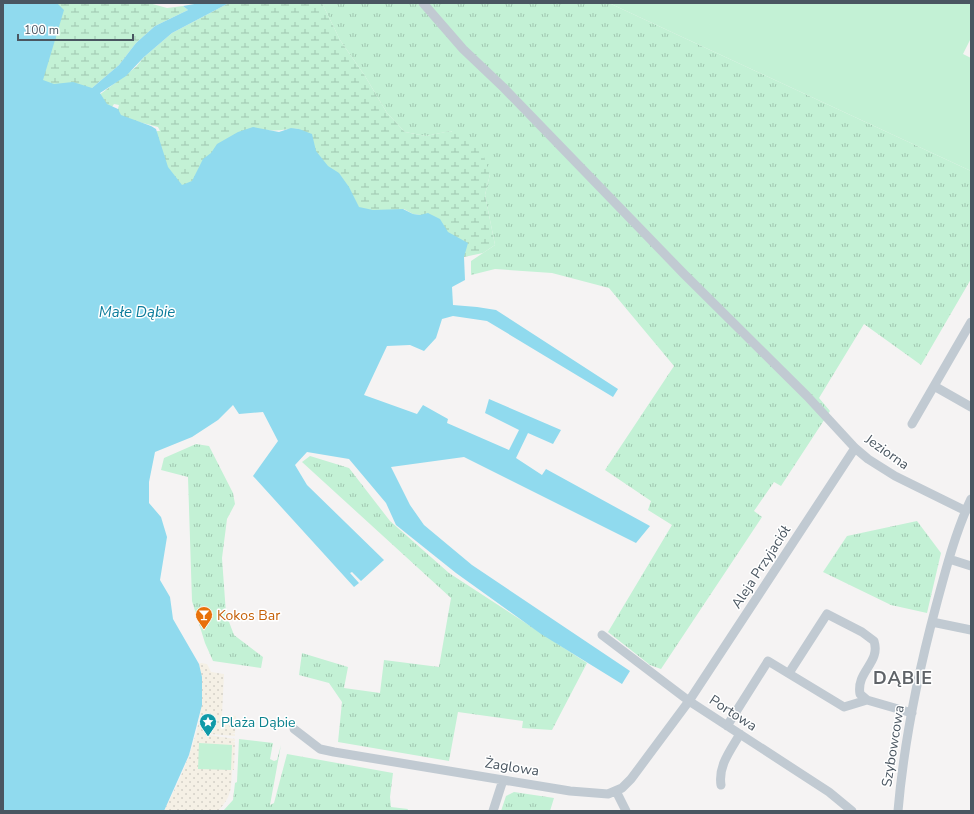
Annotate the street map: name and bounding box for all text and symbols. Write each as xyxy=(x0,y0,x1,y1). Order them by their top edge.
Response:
scale bar xyxy=(18,16,133,42)
text: 100 m xyxy=(24,22,59,38)
water label: Małe Dąbie xyxy=(99,302,175,322)
street label: Jeziorna xyxy=(860,429,913,474)
street label: Aleja Przyjaciół xyxy=(727,521,796,612)
bar icon: Kokos Bar xyxy=(194,605,214,630)
place label: Kokos Bar xyxy=(217,606,280,625)
district label: DĄBIE xyxy=(873,666,933,690)
street label: Portowa xyxy=(705,691,761,735)
street label: Szybowcowa xyxy=(877,704,909,788)
place icon: Plaża Dąbie xyxy=(198,712,218,737)
place label: Plaża Dąbie xyxy=(221,713,296,732)
street label: Żaglowa xyxy=(484,753,540,781)

